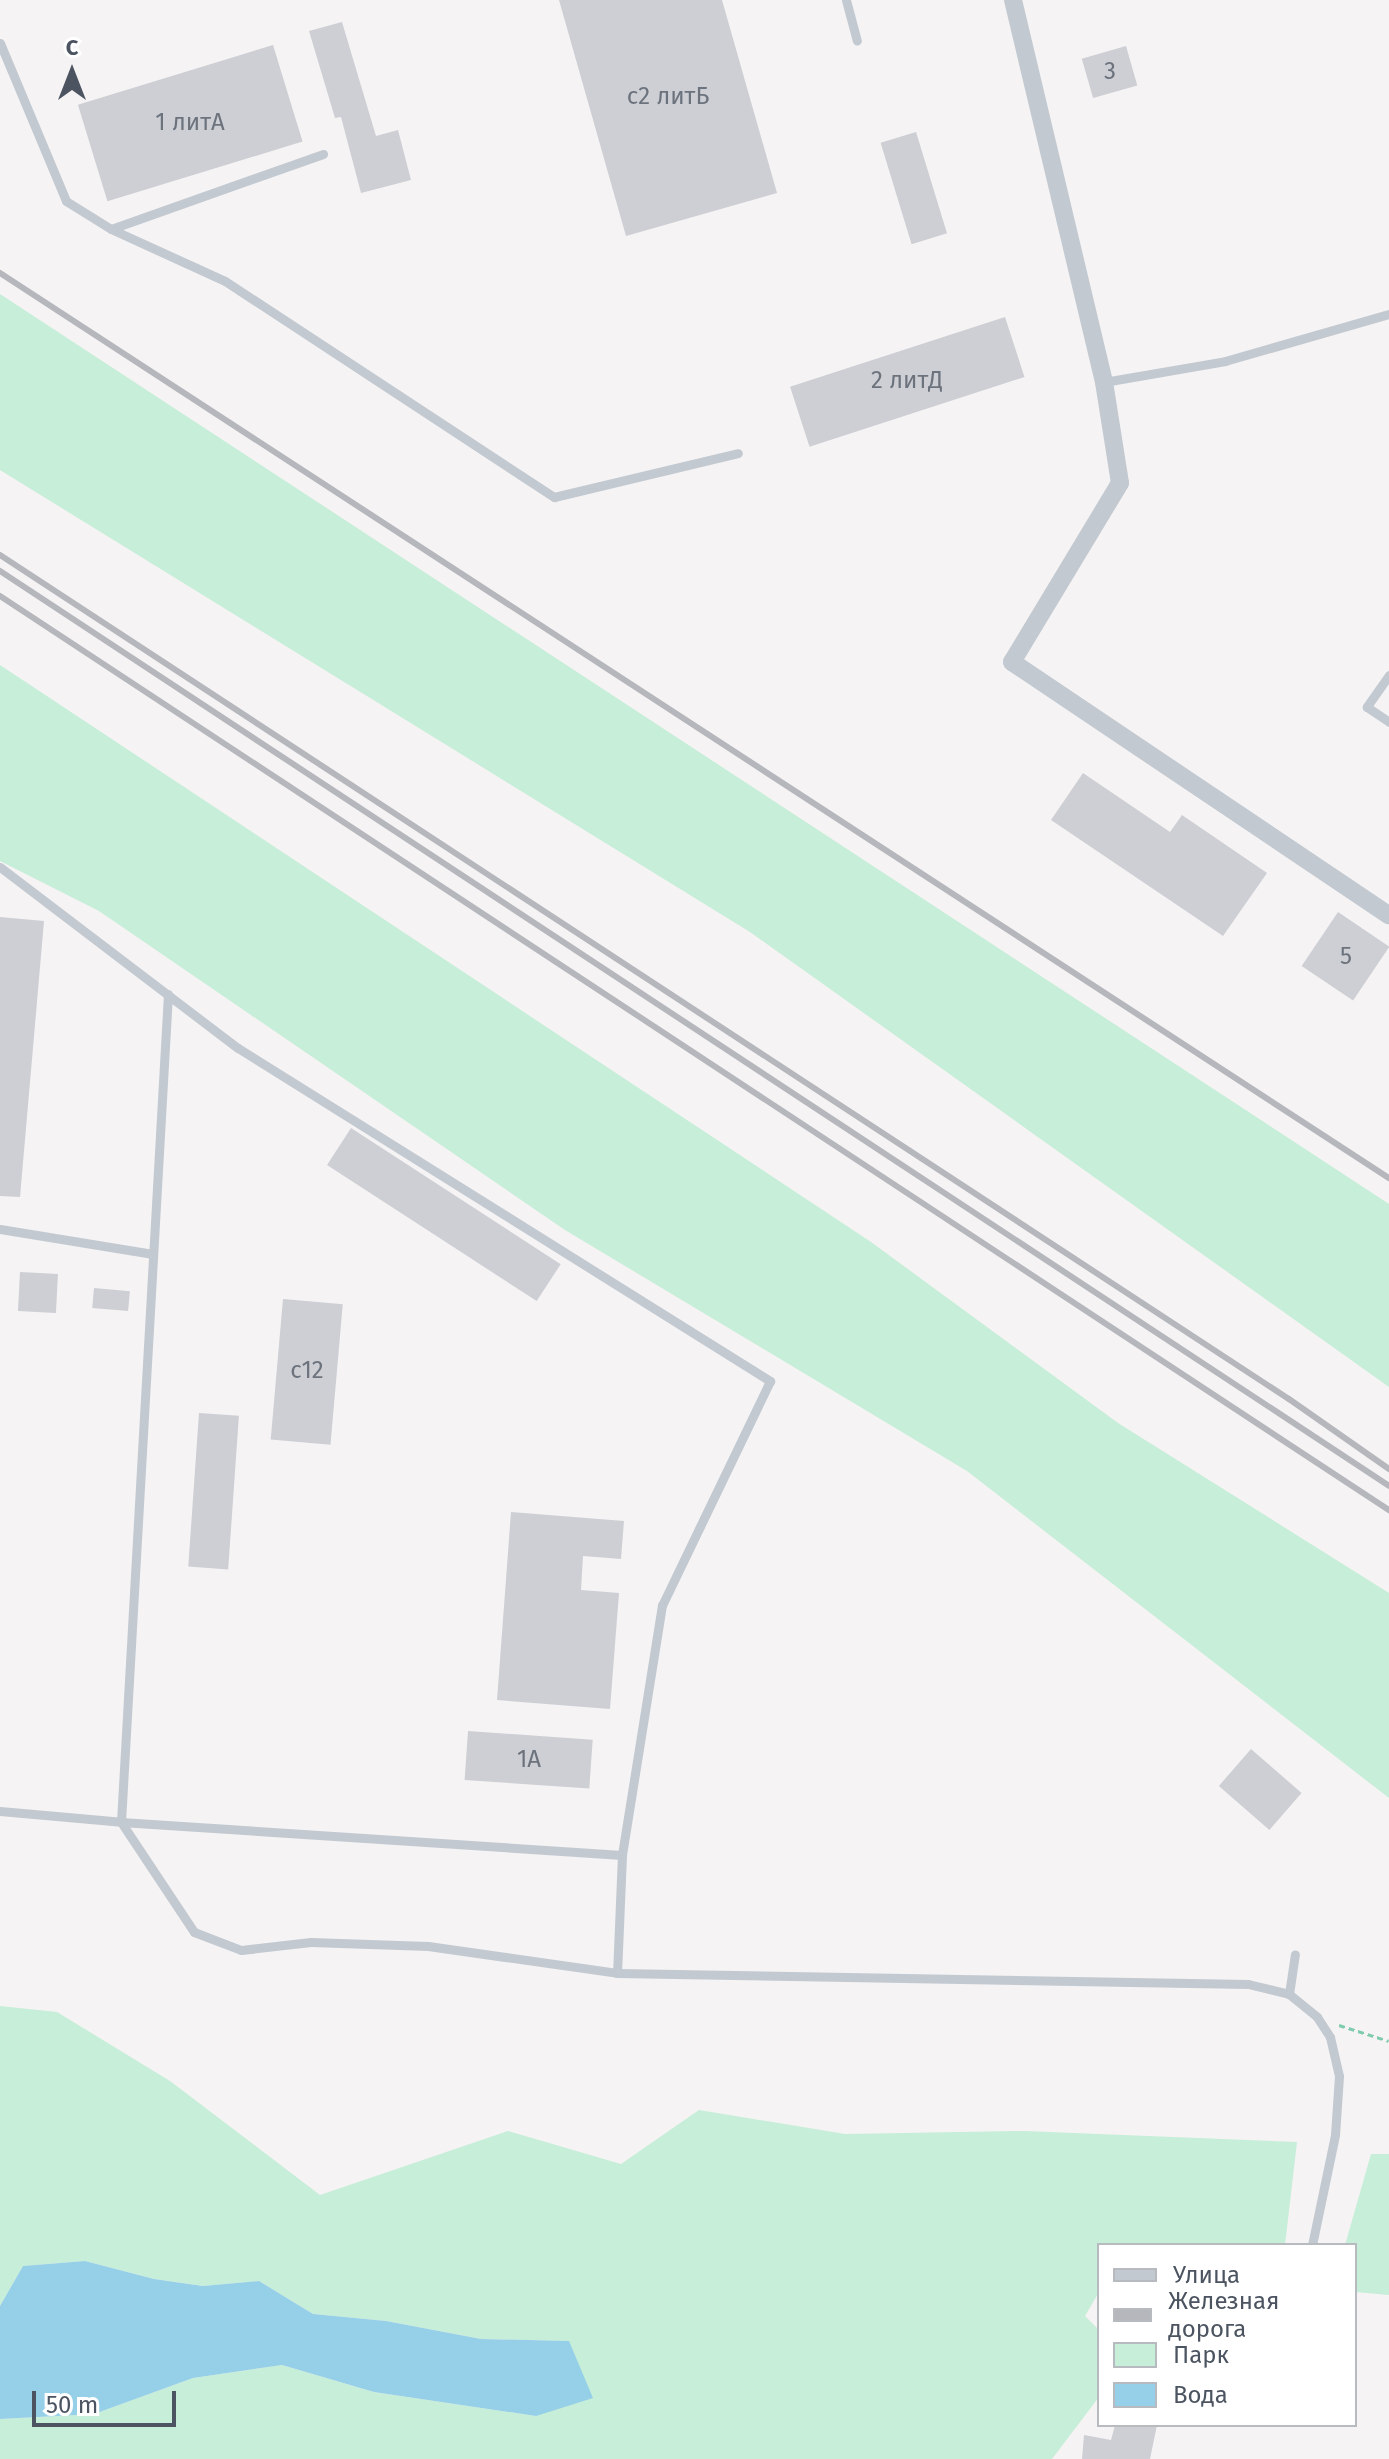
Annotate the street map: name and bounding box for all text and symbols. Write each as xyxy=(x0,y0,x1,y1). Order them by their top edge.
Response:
north arrow xyxy=(32,32,112,112)
text: С xyxy=(66,34,78,61)
house number: 3 xyxy=(1104,58,1116,86)
house number: с2 литБ xyxy=(627,83,709,111)
house number: 1 литА xyxy=(155,109,225,137)
house number: 2 литД xyxy=(871,367,943,395)
house number: 5 xyxy=(1340,943,1352,971)
house number: с12 xyxy=(290,1357,324,1385)
house number: 1А xyxy=(517,1746,541,1774)
legend xyxy=(1097,2243,1357,2427)
text: Улица xyxy=(1173,2261,1240,2289)
text: Железная дорога xyxy=(1168,2287,1279,2343)
text: Парк xyxy=(1173,2341,1229,2369)
scale bar xyxy=(36,2375,180,2425)
text: Вода xyxy=(1173,2381,1228,2409)
text: 50 m xyxy=(46,2391,98,2419)

